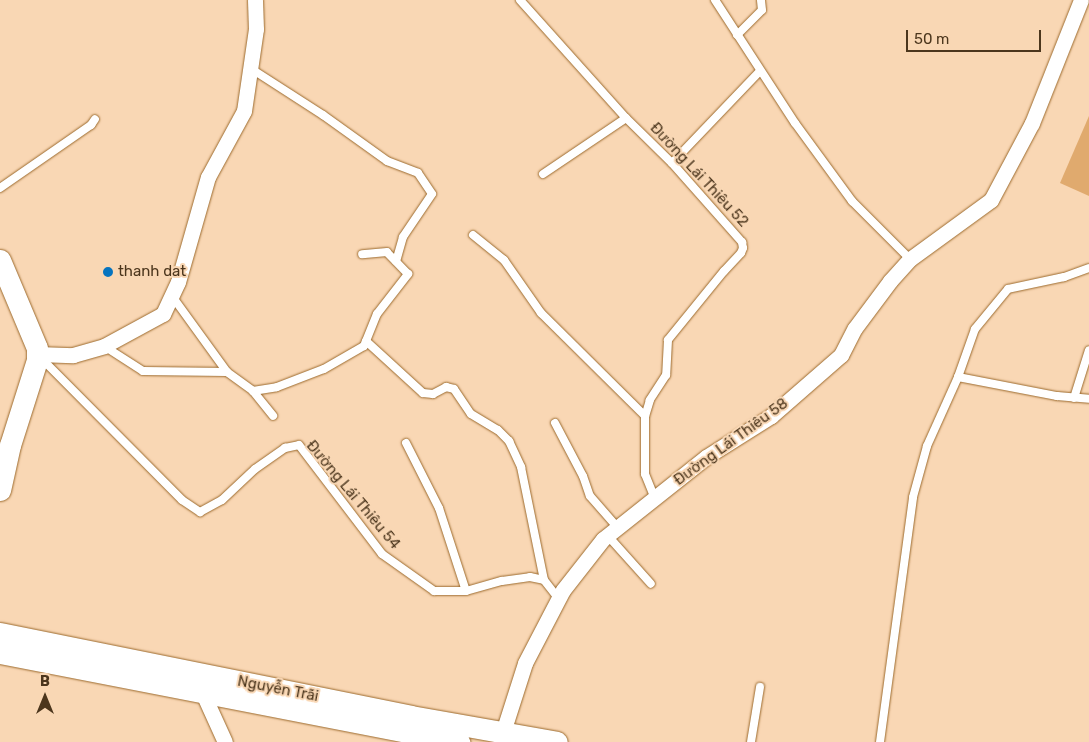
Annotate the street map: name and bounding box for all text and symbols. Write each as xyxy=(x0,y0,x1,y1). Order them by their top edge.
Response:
scale bar xyxy=(909,20,1044,52)
text: 50 m xyxy=(914,30,949,48)
street label: Đường Lái Thiêu 52 xyxy=(646,119,752,231)
place label: thanh dat xyxy=(118,263,186,281)
marker: thanh dat xyxy=(102,266,114,278)
street label: Đường Lái Thiêu 58 xyxy=(670,395,792,489)
street label: Đường Lái Thiêu 54 xyxy=(302,437,404,553)
north arrow xyxy=(20,672,70,722)
street label: Nguyễn Trãi xyxy=(236,672,320,706)
text: B xyxy=(40,673,50,690)

